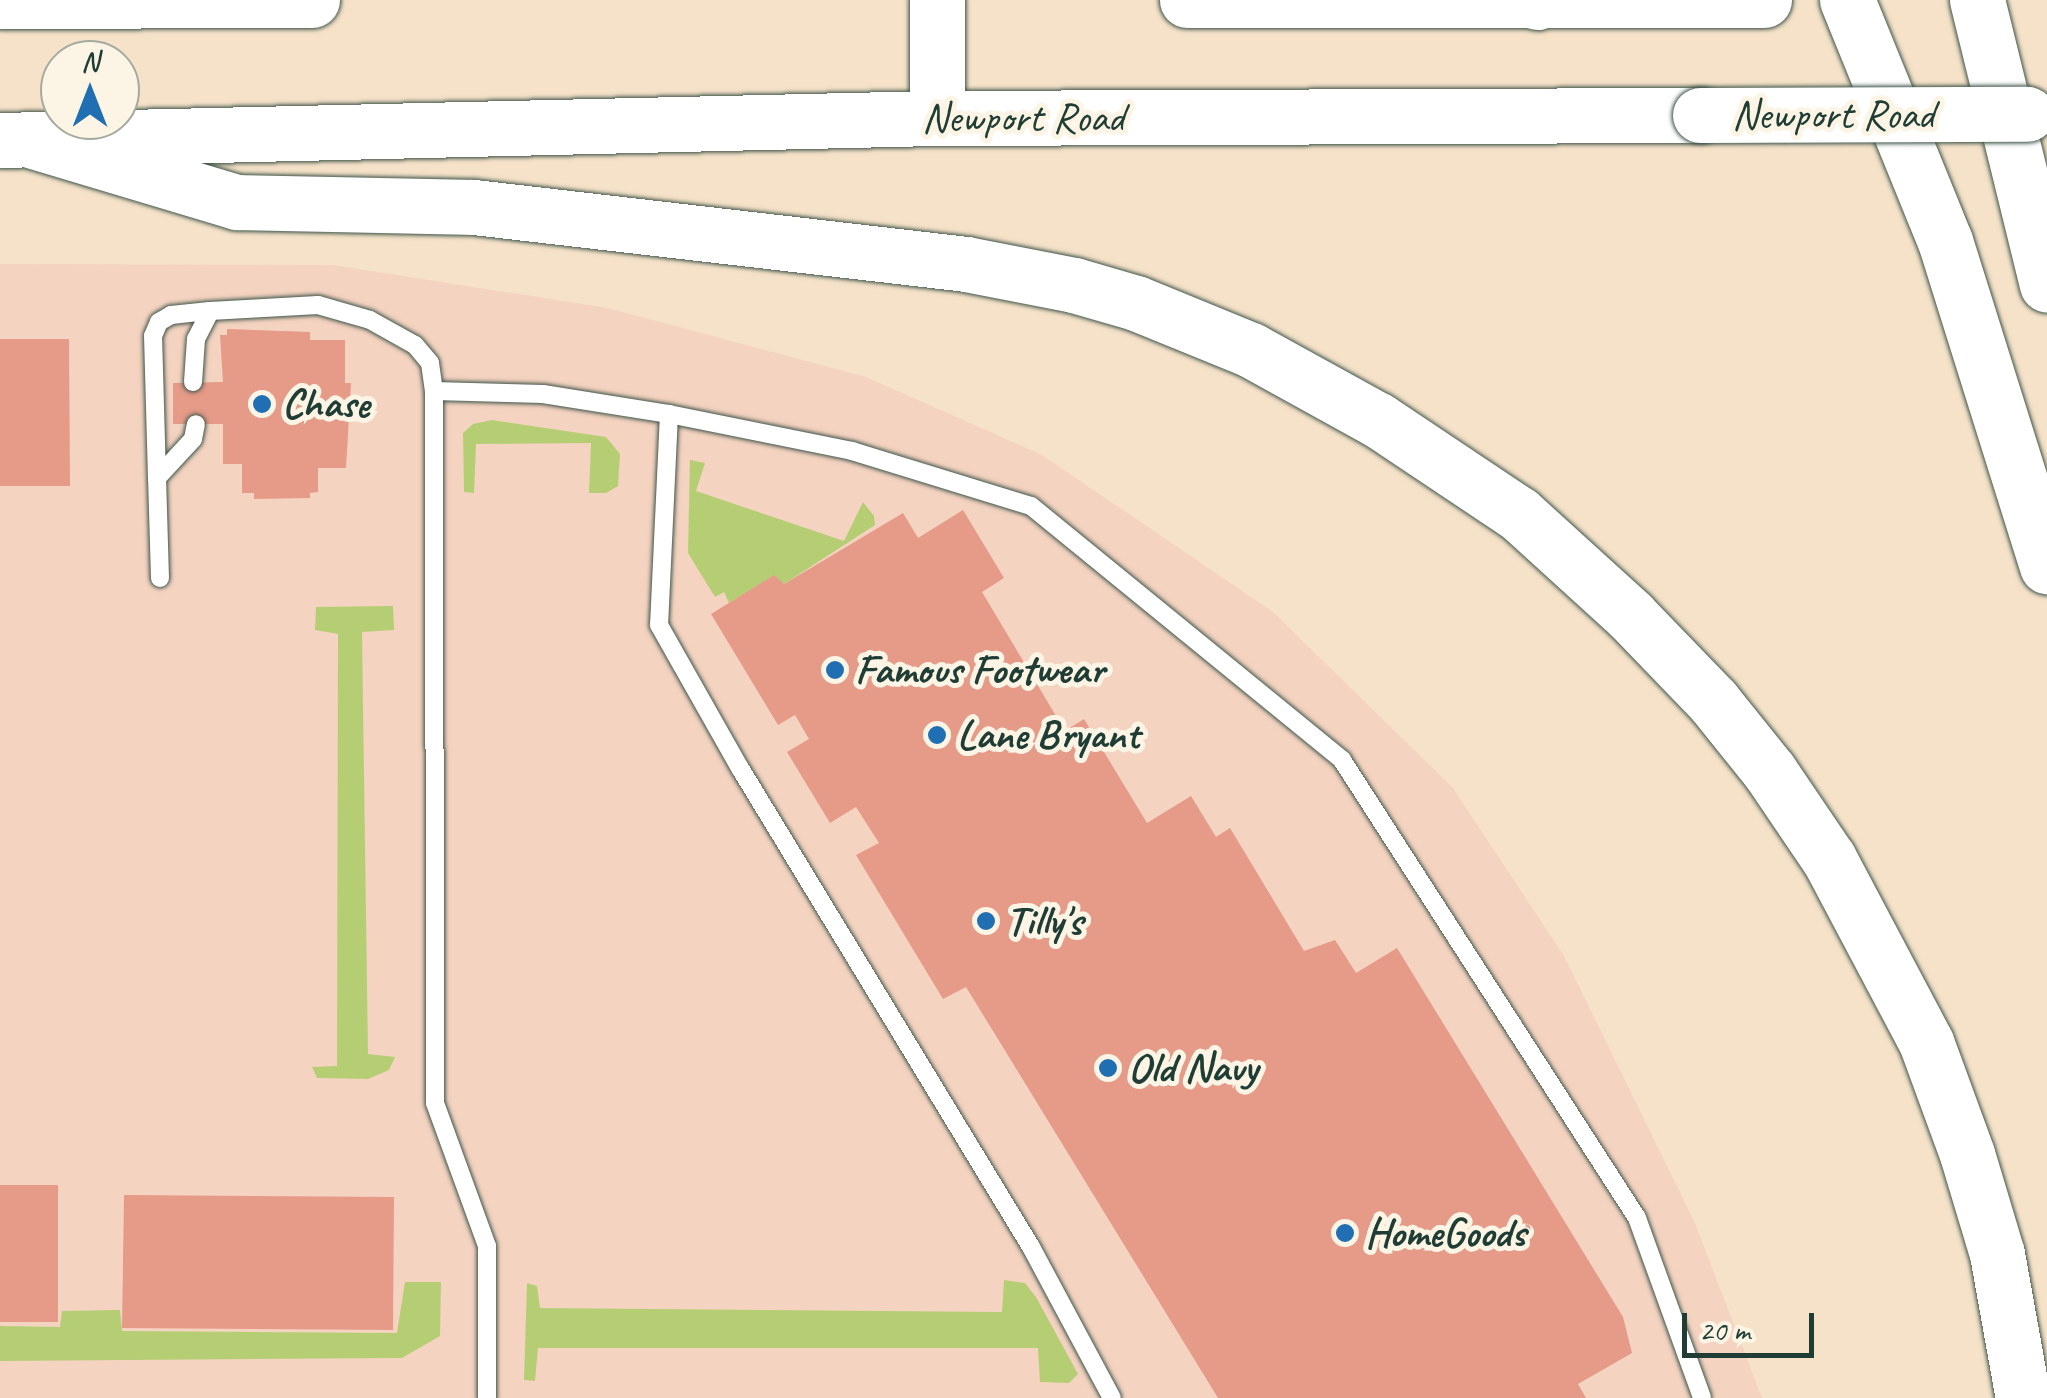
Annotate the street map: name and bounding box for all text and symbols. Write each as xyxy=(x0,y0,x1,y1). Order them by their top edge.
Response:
north arrow xyxy=(40,40,140,140)
text: N xyxy=(81,44,99,79)
street label: Newport Road xyxy=(1732,90,1934,140)
street label: Newport Road xyxy=(922,93,1124,143)
place label: Chase xyxy=(282,379,369,429)
marker: Chase xyxy=(251,393,273,415)
place label: Famous Footwear xyxy=(855,645,1104,695)
marker: Famous Footwear xyxy=(824,659,846,681)
place label: Lane Bryant xyxy=(957,710,1140,760)
marker: Lane Bryant xyxy=(926,724,948,746)
place label: Tilly's xyxy=(1006,896,1082,946)
marker: Tilly's xyxy=(975,910,997,932)
place label: Old Navy xyxy=(1128,1043,1257,1093)
marker: Old Navy xyxy=(1097,1057,1119,1079)
place label: HomeGoods xyxy=(1365,1208,1526,1258)
marker: HomeGoods xyxy=(1334,1222,1356,1244)
scale bar xyxy=(1687,1293,1820,1355)
text: 20 m xyxy=(1699,1311,1750,1349)

